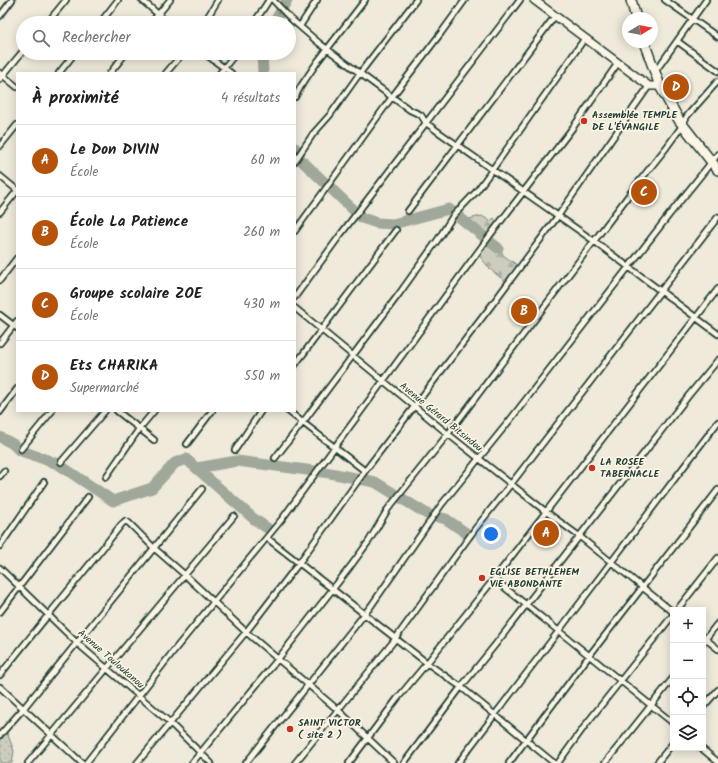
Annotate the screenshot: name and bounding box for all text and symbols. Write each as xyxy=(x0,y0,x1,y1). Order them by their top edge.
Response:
north arrow xyxy=(622,12,658,48)
search box xyxy=(16,16,296,60)
text: Rechercher xyxy=(62,26,130,50)
icon: search xyxy=(30,27,52,49)
pin: D xyxy=(663,72,689,102)
text: À proximité xyxy=(32,85,119,112)
text: 4 résultats xyxy=(221,88,280,109)
place label: Assemblée TEMPLE DE L'ÉVANGILE xyxy=(592,107,678,135)
marker: Assemblée TEMPLE DE L'ÉVANGILE xyxy=(579,116,589,126)
text: Le Don DIVIN xyxy=(70,138,159,162)
text: A xyxy=(41,150,49,171)
text: 60 m xyxy=(251,150,280,171)
text: École xyxy=(70,162,98,183)
pin: C xyxy=(631,177,657,207)
text: École La Patience xyxy=(70,210,188,234)
text: B xyxy=(41,222,49,243)
text: 260 m xyxy=(243,222,280,243)
text: École xyxy=(70,234,98,255)
text: Groupe scolaire ZOE xyxy=(70,282,202,306)
text: C xyxy=(41,294,49,315)
text: 430 m xyxy=(243,294,280,315)
pin: B xyxy=(511,296,537,326)
text: École xyxy=(70,306,98,327)
text: Ets CHARIKA xyxy=(70,354,158,378)
text: D xyxy=(41,366,49,387)
text: 550 m xyxy=(244,366,280,387)
text: Supermarché xyxy=(70,378,139,399)
street label: Avenue Gérard Bitsindou xyxy=(396,378,486,456)
place label: LA ROSEE TABERNACLE xyxy=(600,454,660,482)
marker: LA ROSEE TABERNACLE xyxy=(587,463,597,473)
pin: A xyxy=(533,518,559,548)
your location xyxy=(481,524,501,544)
place label: EGLISE BETHLEHEM ViE ABONDANTE xyxy=(490,564,580,592)
marker: EGLISE BETHLEHEM ViE ABONDANTE xyxy=(477,573,487,583)
map controls xyxy=(670,607,706,751)
button: + xyxy=(670,607,706,643)
street label: Avenue Touloukanou xyxy=(74,625,148,693)
button: − xyxy=(670,643,706,679)
button: locate xyxy=(670,679,706,715)
place label: SAINT VICTOR ( site 2 ) xyxy=(298,715,361,743)
button: layers xyxy=(670,715,706,751)
marker: SAINT VICTOR ( site 2 ) xyxy=(285,724,295,734)

